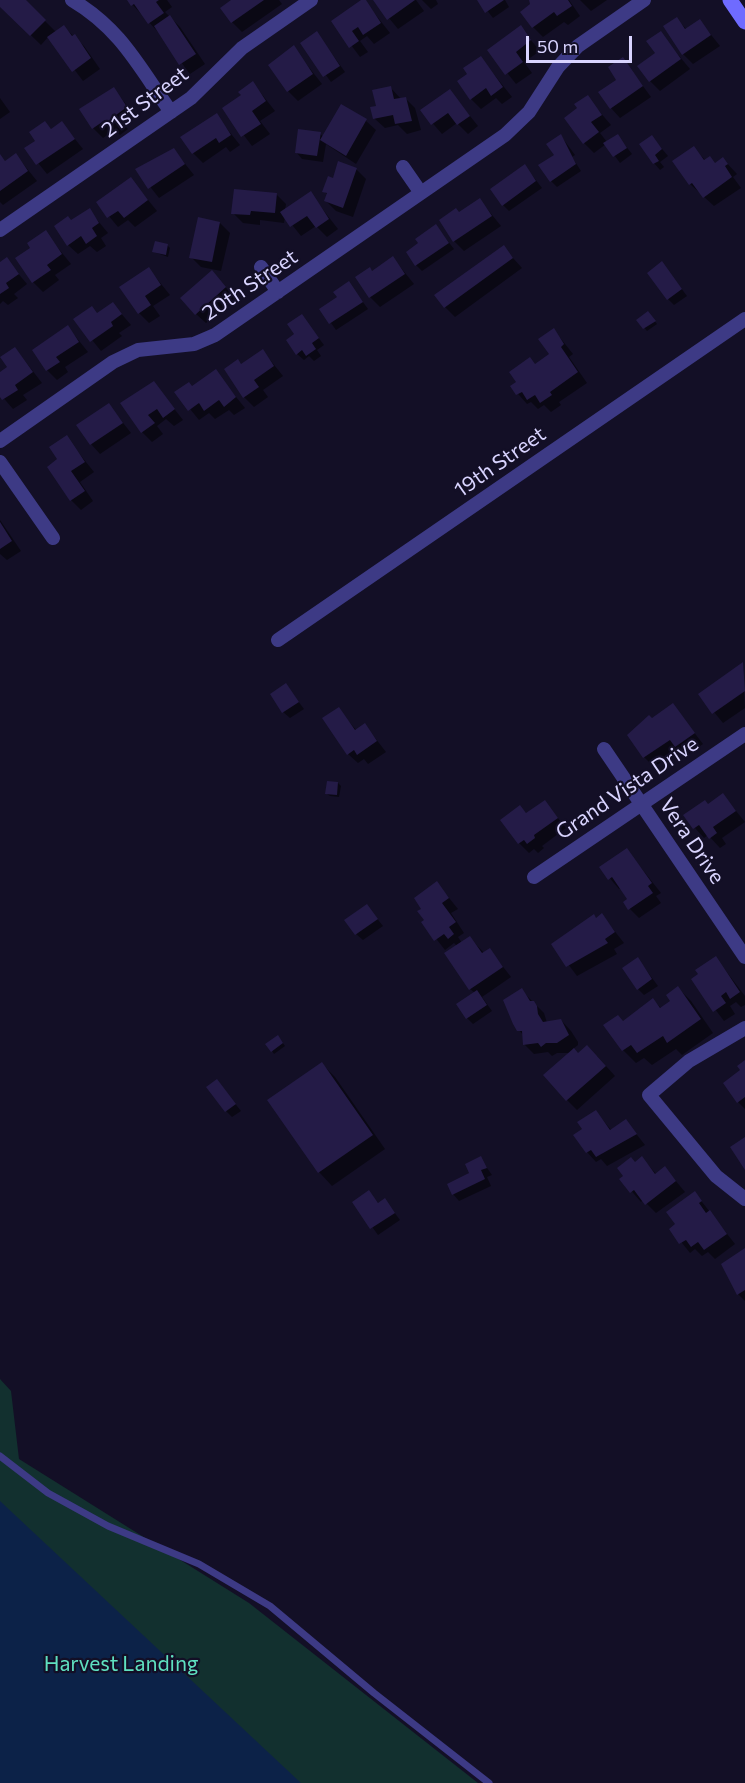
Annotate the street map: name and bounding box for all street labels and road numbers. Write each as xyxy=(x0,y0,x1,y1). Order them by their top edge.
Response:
street label: 21st Street xyxy=(97,61,193,143)
street label: 20th Street xyxy=(198,244,302,326)
street label: 19th Street xyxy=(449,421,551,503)
street label: Grand Vista Drive xyxy=(551,731,703,845)
street label: Vera Drive xyxy=(654,793,730,889)

